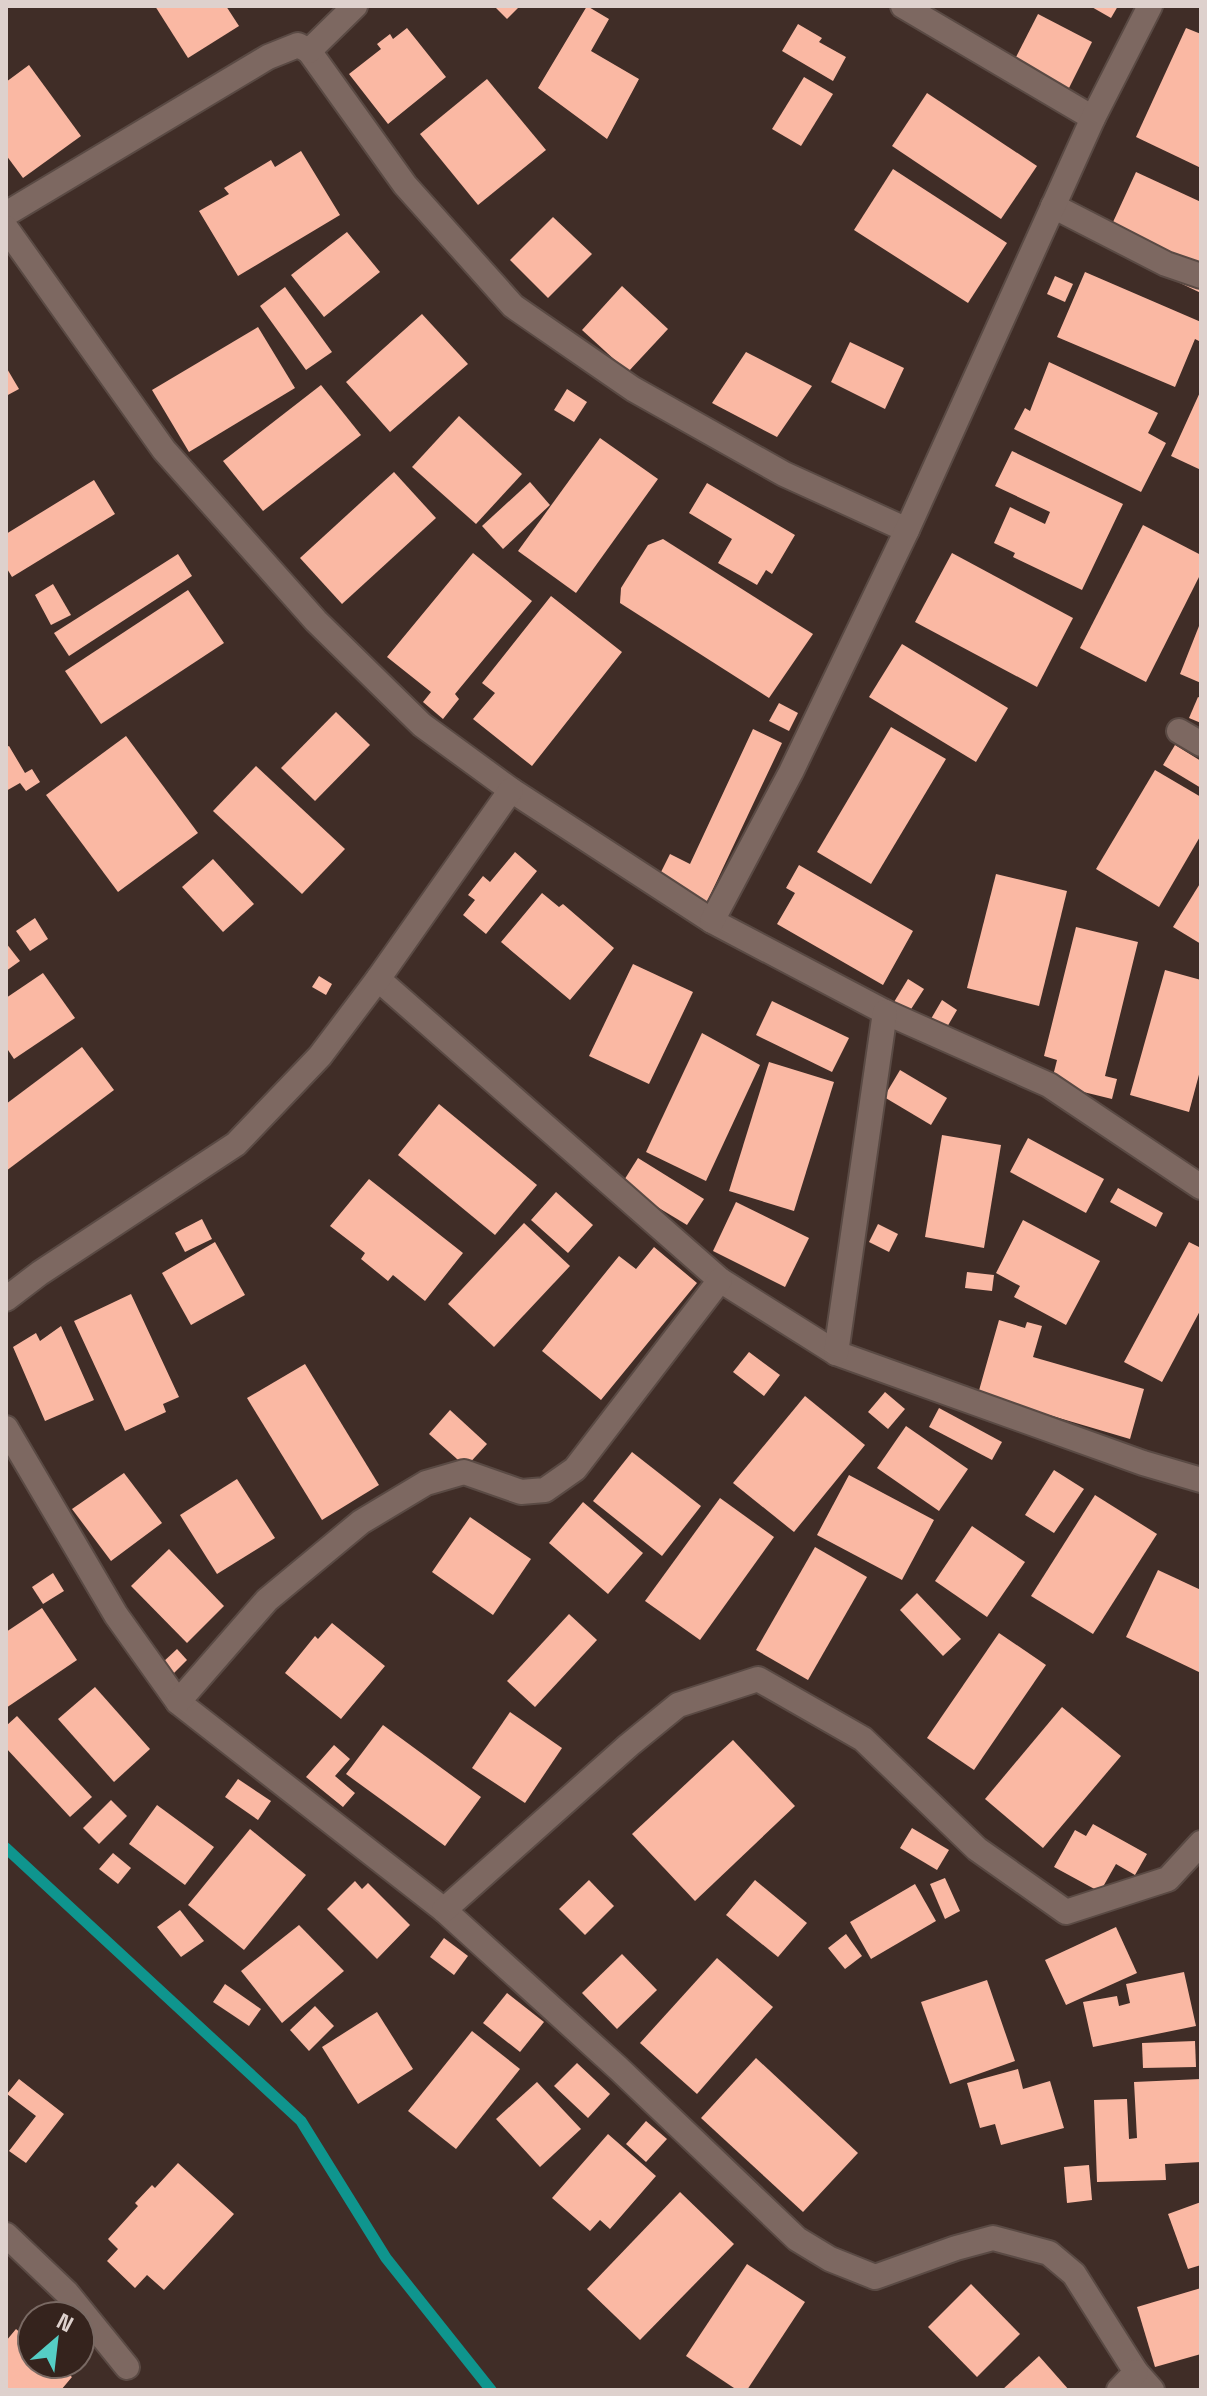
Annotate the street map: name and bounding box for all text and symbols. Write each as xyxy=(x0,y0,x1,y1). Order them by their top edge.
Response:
north arrow xyxy=(16,2300,96,2380)
text: N xyxy=(52,2307,78,2338)

